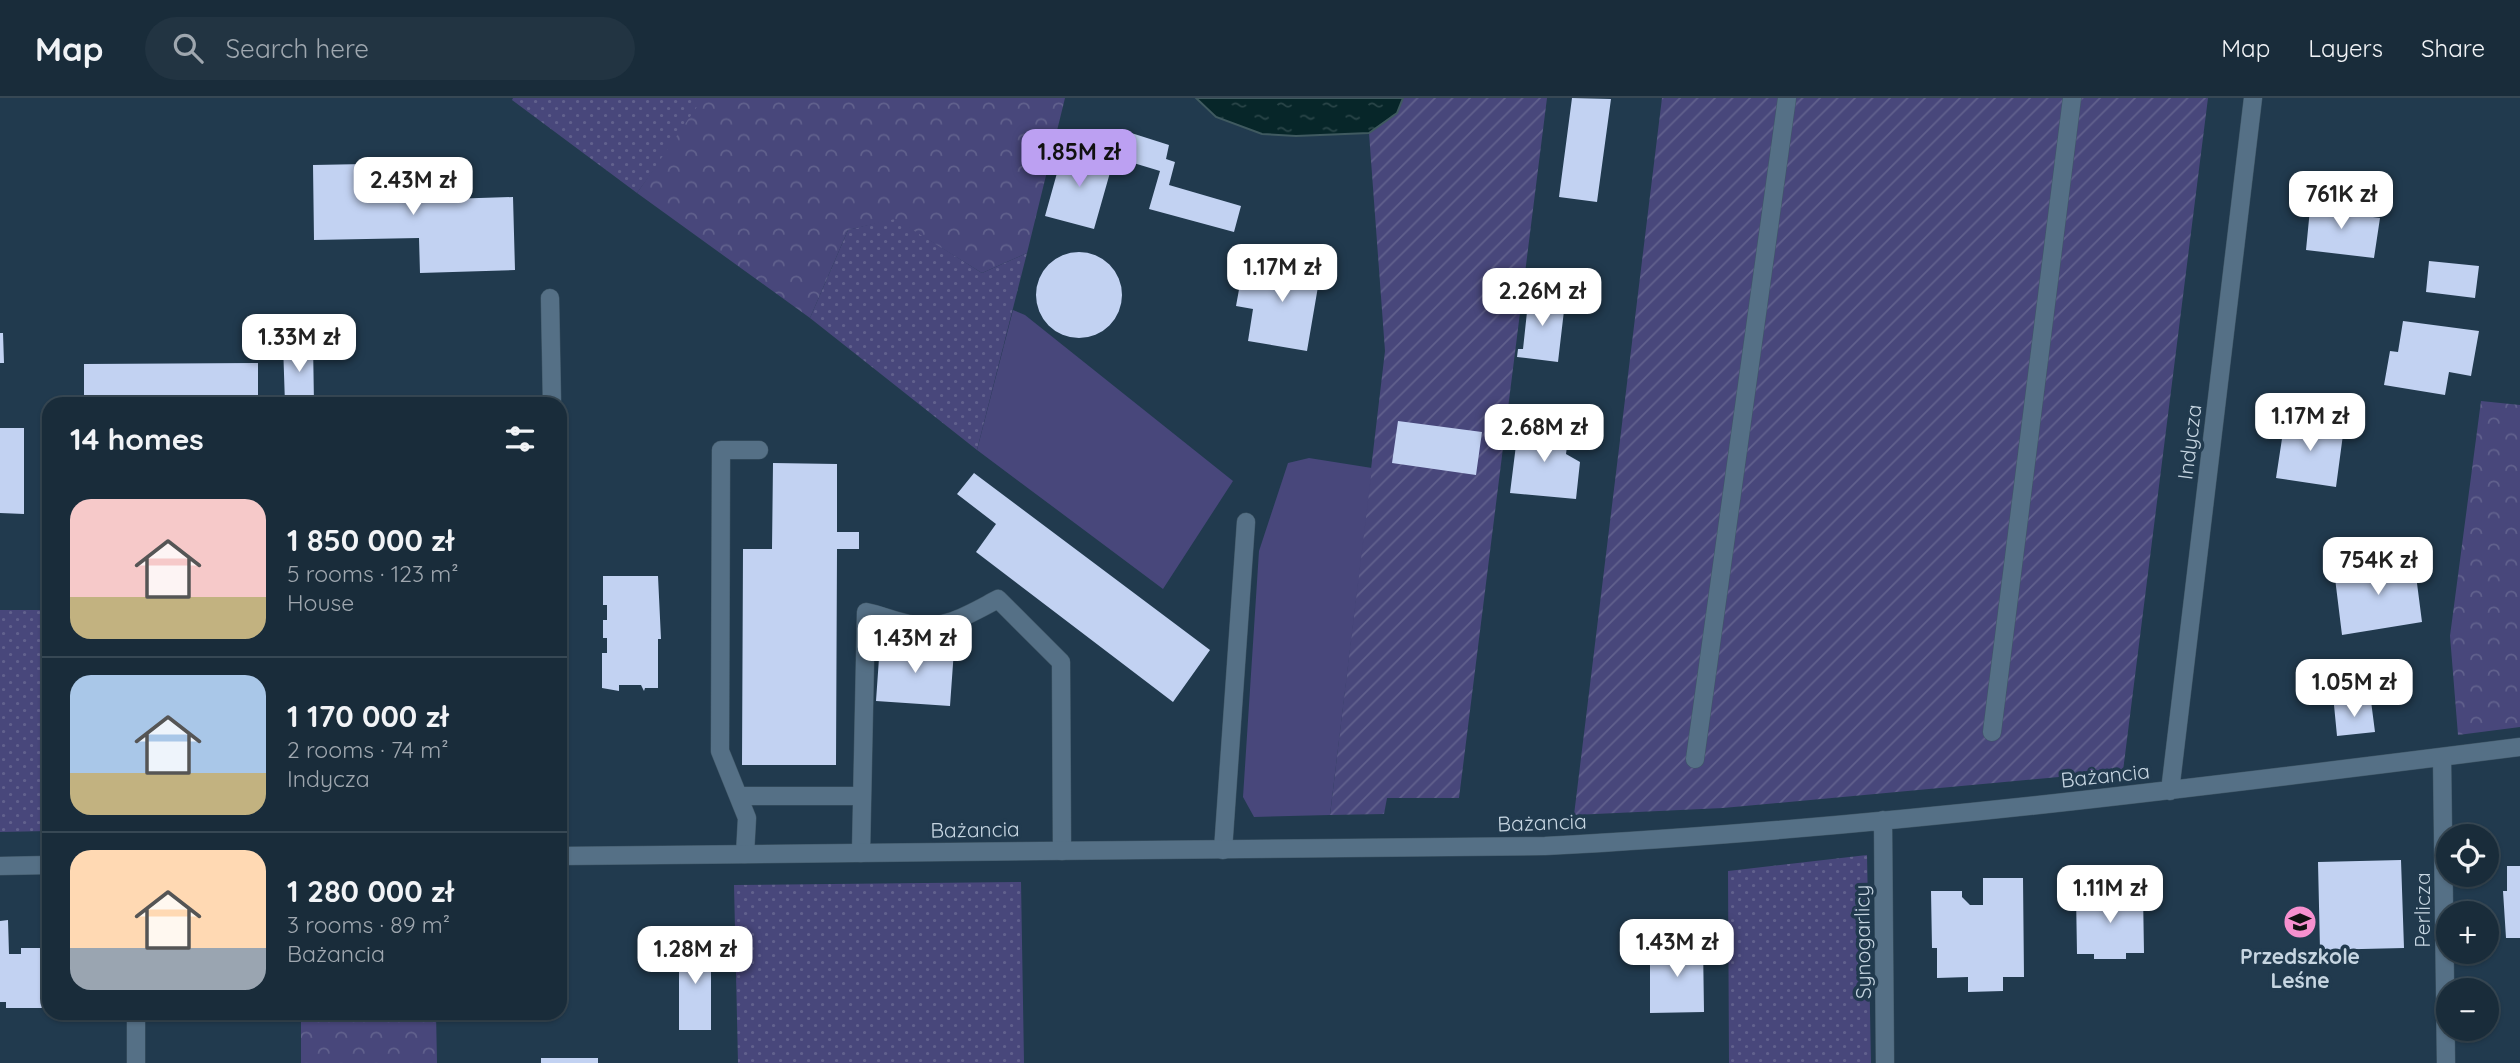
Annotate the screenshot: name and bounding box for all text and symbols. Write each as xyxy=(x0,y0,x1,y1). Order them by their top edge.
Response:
search box xyxy=(145,17,635,80)
text: Map xyxy=(35,28,103,69)
icon: search xyxy=(169,29,207,67)
text: Search here xyxy=(225,32,369,65)
text: Map xyxy=(2221,33,2270,63)
text: Layers xyxy=(2308,33,2383,63)
text: Share xyxy=(2421,33,2485,63)
pin: 1.85M zł xyxy=(1007,130,1151,189)
text: 1.85M zł xyxy=(1037,137,1121,166)
pin: 2.43M zł xyxy=(341,158,485,217)
text: 2.43M zł xyxy=(370,165,456,194)
pin: 761K zł xyxy=(2276,172,2406,231)
text: 761K zł xyxy=(2305,179,2377,208)
pin: 1.17M zł xyxy=(1210,244,1354,304)
text: 1.17M zł xyxy=(1243,252,1321,281)
pin: 2.26M zł xyxy=(1470,268,1614,328)
text: 2.26M zł xyxy=(1498,276,1586,305)
pin: 1.33M zł xyxy=(227,314,371,374)
text: 1.33M zł xyxy=(258,322,340,351)
pin: 1.17M zł xyxy=(2238,394,2382,453)
text: 1.17M zł xyxy=(2271,401,2349,430)
street label: Indycza xyxy=(2171,403,2207,481)
pin: 2.68M zł xyxy=(1472,404,1616,464)
text: 2.68M zł xyxy=(1501,412,1587,441)
text: 14 homes xyxy=(70,420,204,458)
icon: filters xyxy=(501,420,539,458)
text: 1 850 000 zł xyxy=(287,521,454,559)
icon: home xyxy=(126,527,210,611)
pin: 754K zł xyxy=(2313,538,2443,597)
text: 754K zł xyxy=(2339,545,2417,574)
text: 5 rooms · 123 m² xyxy=(287,559,459,588)
text: House xyxy=(287,588,354,617)
pin: 1.43M zł xyxy=(843,616,987,675)
text: 1.43M zł xyxy=(874,623,956,652)
pin: 1.05M zł xyxy=(2282,660,2426,719)
text: 1.05M zł xyxy=(2312,667,2396,696)
text: 1 170 000 zł xyxy=(287,697,448,735)
icon: home xyxy=(126,703,210,787)
text: 2 rooms · 74 m² xyxy=(287,735,449,764)
street label: Bażancia xyxy=(2059,757,2151,793)
text: Indycza xyxy=(287,764,370,793)
street label: Bażancia xyxy=(1497,807,1587,837)
street label: Bażancia xyxy=(930,815,1020,843)
map controls xyxy=(2436,824,2499,1041)
button: locate xyxy=(2436,824,2499,887)
pin: 1.11M zł xyxy=(2038,866,2182,925)
text: 1 280 000 zł xyxy=(287,872,454,910)
street label: Perlicza xyxy=(2409,872,2435,948)
text: 1.11M zł xyxy=(2073,873,2147,902)
icon: home xyxy=(126,878,210,962)
street label: Synogarlicy xyxy=(1848,885,1876,999)
button: + xyxy=(2436,901,2499,964)
school or university icon: Przedszkole Leśne xyxy=(2281,903,2319,941)
text: 3 rooms · 89 m² xyxy=(287,910,450,939)
pin: 1.43M zł xyxy=(1605,920,1749,979)
pin: 1.28M zł xyxy=(623,926,767,986)
text: 1.43M zł xyxy=(1636,927,1718,956)
text: 1.28M zł xyxy=(654,934,736,963)
text: Bażancia xyxy=(287,939,385,968)
place label: Przedszkole Leśne xyxy=(2240,943,2360,993)
button: − xyxy=(2436,978,2499,1041)

